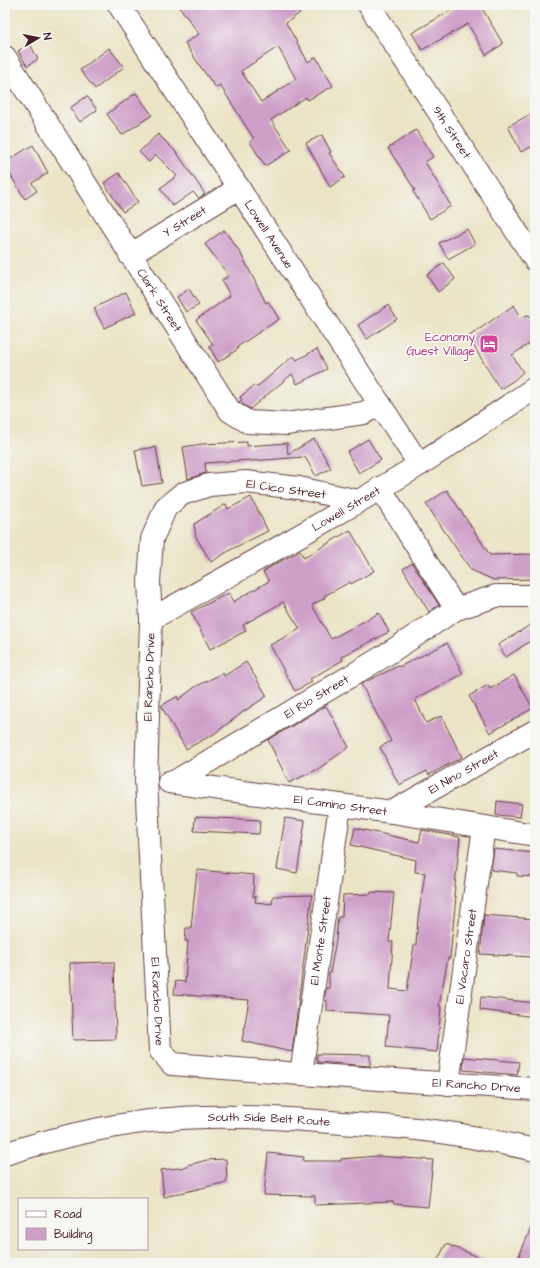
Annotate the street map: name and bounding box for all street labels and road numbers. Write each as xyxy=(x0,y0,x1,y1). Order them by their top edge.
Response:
street label: 9th Street xyxy=(428,103,475,162)
street label: Lowell Avenue xyxy=(240,197,297,273)
street label: Y Street xyxy=(160,202,210,242)
street label: Clark Street xyxy=(132,265,186,336)
street label: El Cico Street xyxy=(245,475,327,504)
street label: Lowell Street xyxy=(309,482,384,536)
street label: El Rancho Drive xyxy=(139,632,160,722)
street label: El Rio Street xyxy=(281,671,352,723)
street label: El Nino Street xyxy=(426,745,502,799)
street label: El Camino Street xyxy=(293,791,388,820)
street label: El Monte Street xyxy=(306,895,336,986)
street label: El Vacaro Street xyxy=(451,907,482,1005)
street label: El Rancho Drive xyxy=(146,957,168,1047)
street label: El Rancho Drive xyxy=(432,1074,522,1097)
street label: South Side Belt Route xyxy=(207,1109,331,1131)

